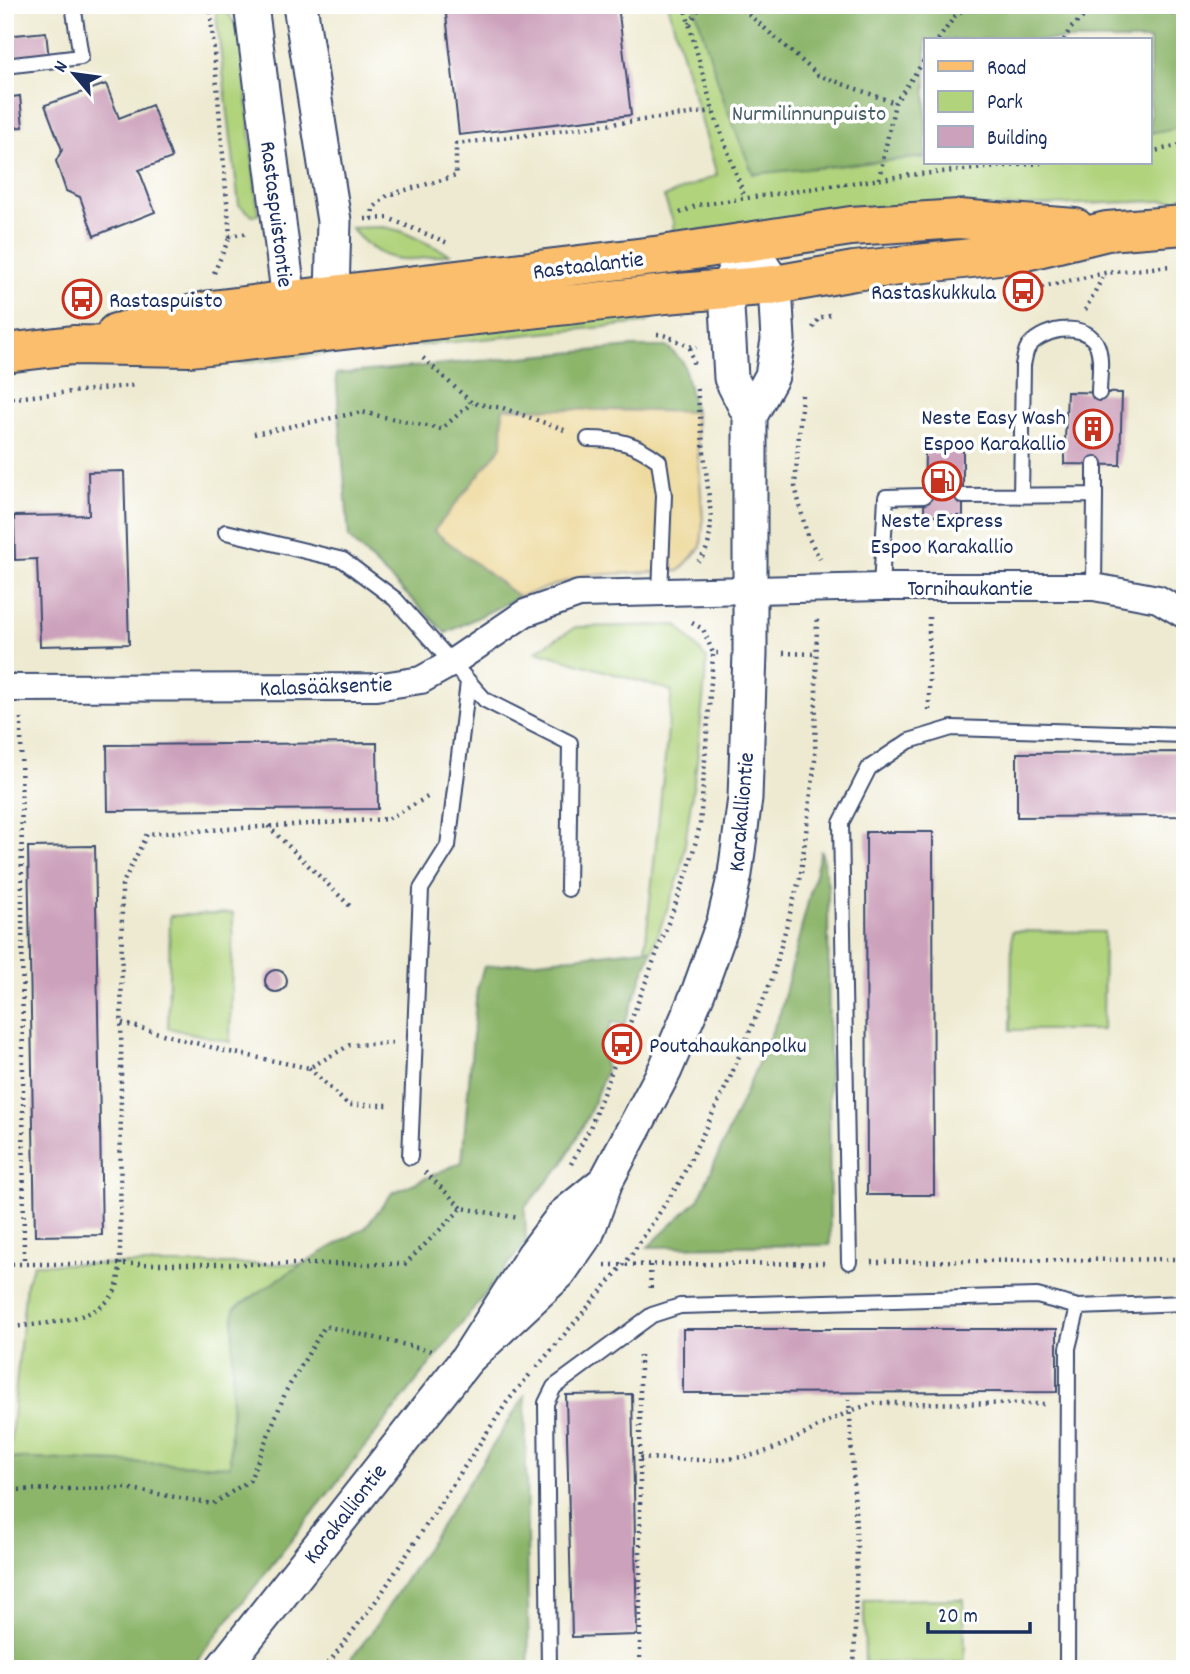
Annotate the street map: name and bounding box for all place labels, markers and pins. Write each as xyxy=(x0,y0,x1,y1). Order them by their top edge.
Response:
bus stop icon: Rastaskukkula xyxy=(1002,270,1044,312)
bus stop icon: Rastaspuisto xyxy=(61,278,103,320)
place label: Rastaskukkula xyxy=(871,278,997,311)
place label: Rastaspuisto xyxy=(109,286,223,319)
place label: Neste Easy Wash Espoo Karakallio xyxy=(921,403,1066,462)
building icon: Neste Easy Wash Espoo Karakallio xyxy=(1072,408,1114,450)
fuel station icon: Neste Express Espoo Karakallio xyxy=(921,460,963,502)
place label: Neste Express Espoo Karakallio xyxy=(871,506,1013,565)
bus stop icon: Poutahaukanpolku xyxy=(601,1023,643,1065)
place label: Poutahaukanpolku xyxy=(649,1031,807,1064)

